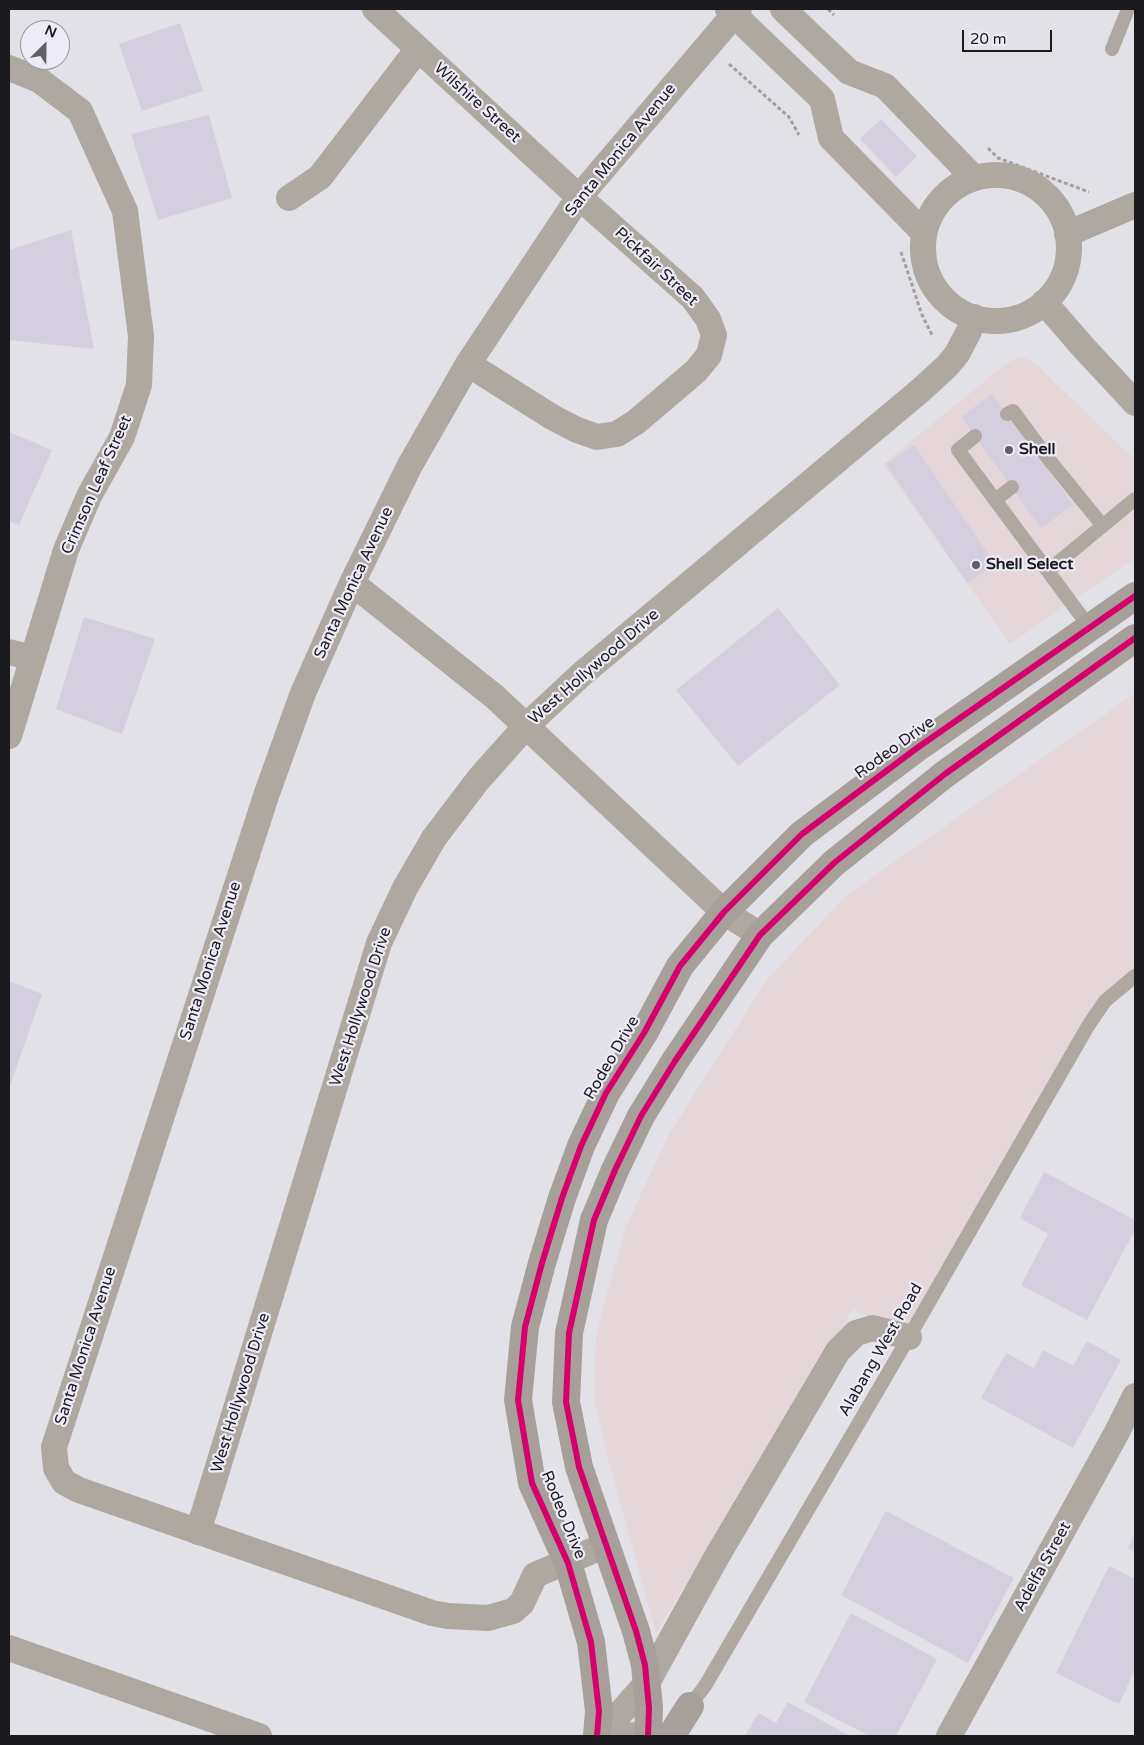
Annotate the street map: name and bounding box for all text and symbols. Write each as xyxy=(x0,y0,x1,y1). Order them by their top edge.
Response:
north arrow xyxy=(20,20,70,70)
scale bar xyxy=(964,20,1054,52)
text: N xyxy=(42,22,59,42)
text: 20 m xyxy=(970,30,1007,48)
street label: Wilshire Street xyxy=(430,59,524,147)
street label: Santa Monica Avenue xyxy=(562,80,680,220)
street label: Pickfair Street xyxy=(610,224,702,310)
street label: Crimson Leaf Street xyxy=(58,412,136,558)
place label: Shell xyxy=(1019,440,1055,460)
marker: Shell xyxy=(1003,444,1015,456)
street label: Santa Monica Avenue xyxy=(310,504,398,662)
place label: Shell Select xyxy=(986,555,1073,575)
marker: Shell Select xyxy=(970,559,982,571)
street label: West Hollywood Drive xyxy=(525,605,663,729)
street label: Rodeo Drive xyxy=(852,713,938,783)
street label: Santa Monica Avenue xyxy=(176,879,246,1043)
street label: West Hollywood Drive xyxy=(326,925,396,1089)
street label: Rodeo Drive xyxy=(580,1013,644,1103)
street label: Santa Monica Avenue xyxy=(51,1264,121,1428)
street label: Alabang West Road xyxy=(835,1280,927,1420)
street label: West Hollywood Drive xyxy=(208,1311,274,1475)
street label: Rodeo Drive xyxy=(537,1468,589,1562)
street label: Adelfa Street xyxy=(1010,1519,1076,1615)

